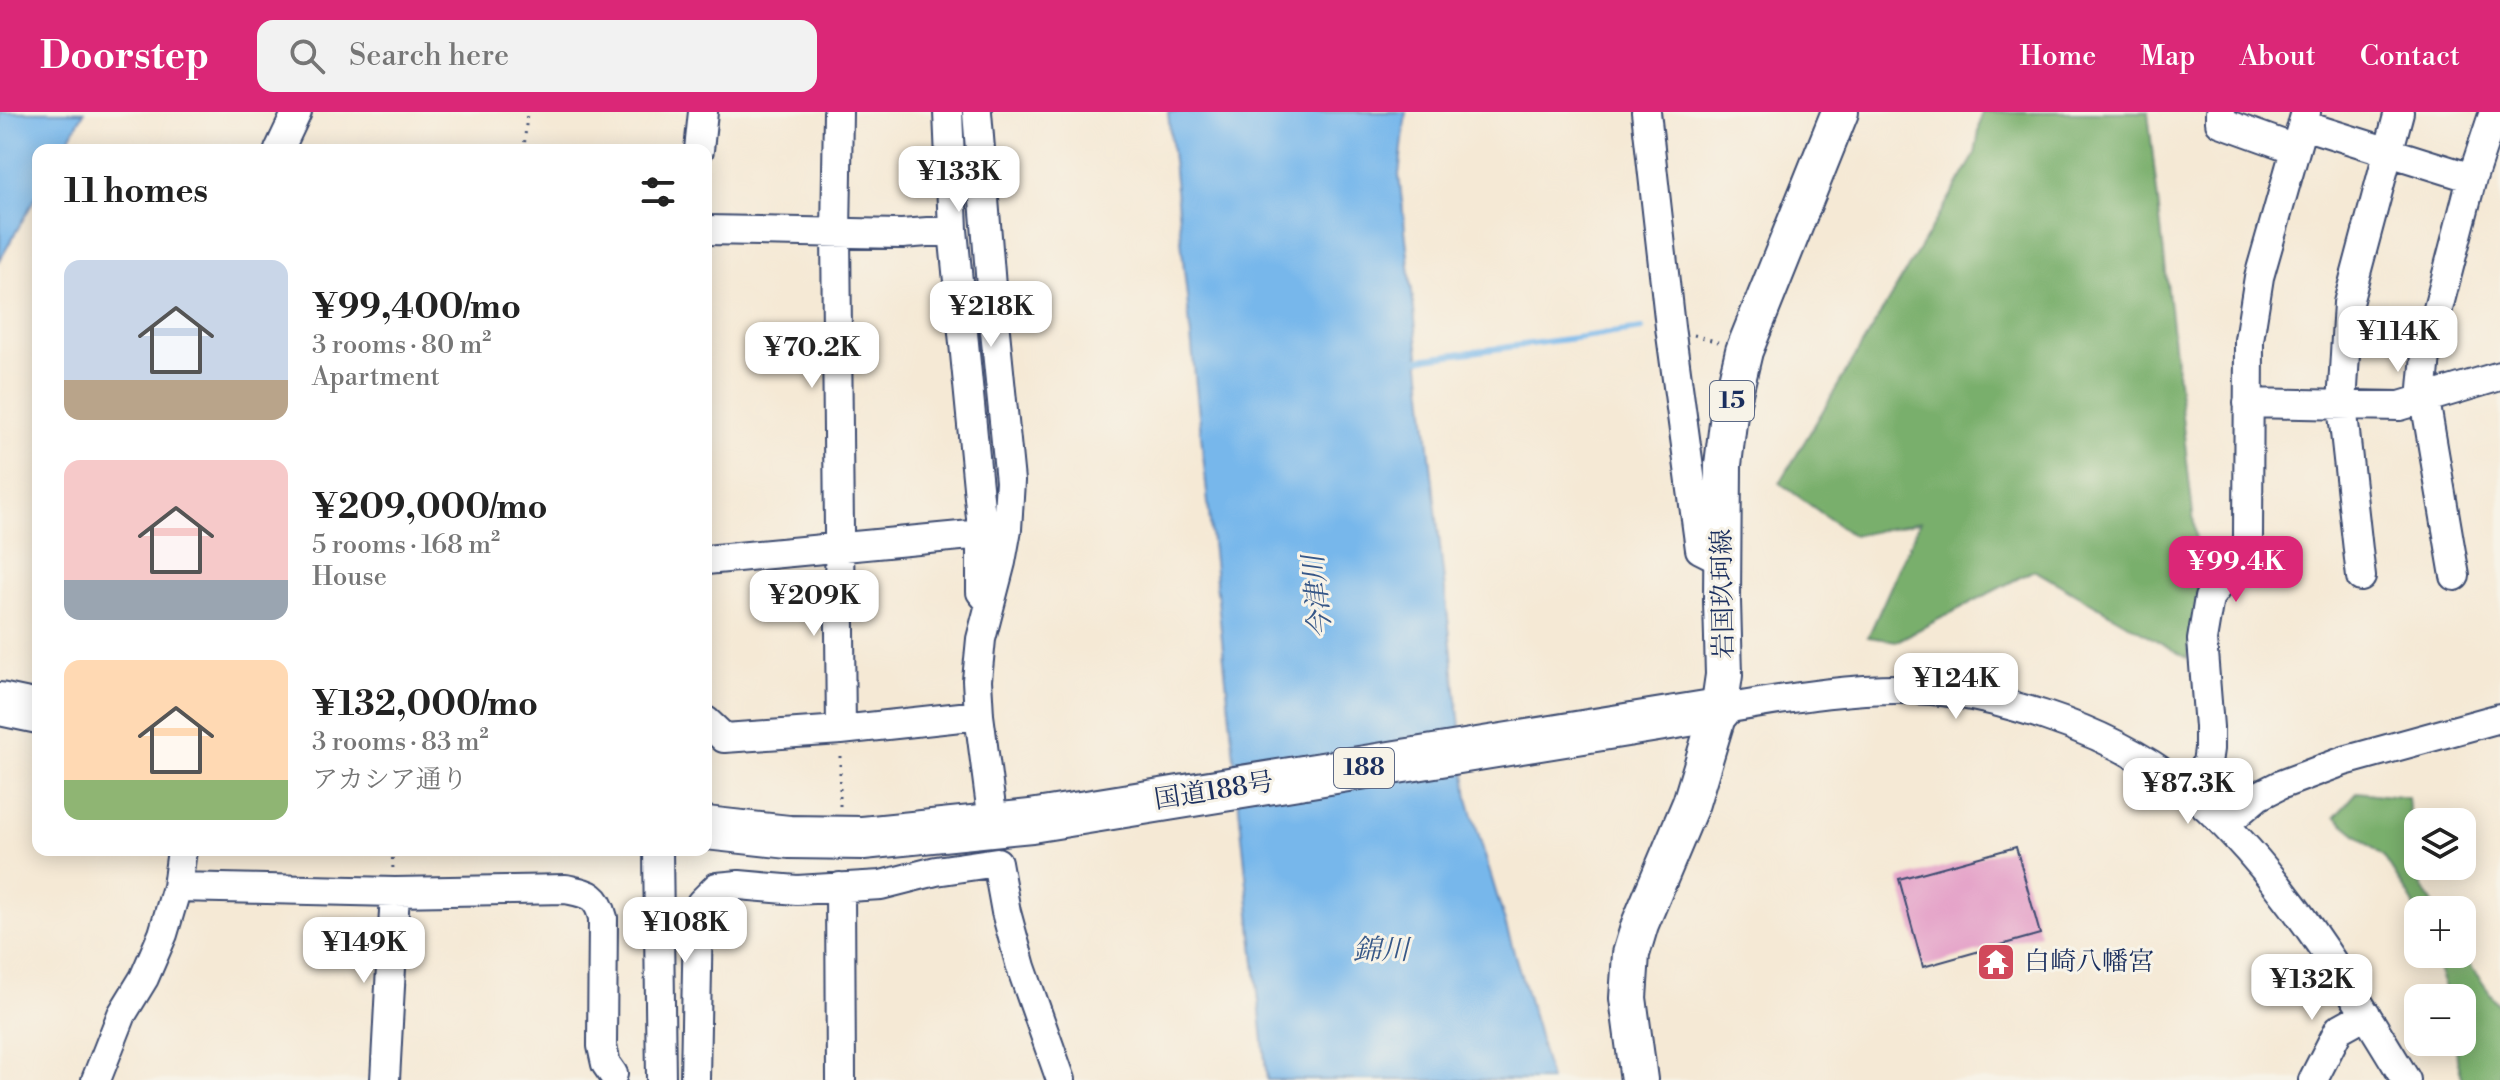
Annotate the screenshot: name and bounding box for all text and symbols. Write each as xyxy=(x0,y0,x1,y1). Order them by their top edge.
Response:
search box xyxy=(257,20,817,92)
text: Doorstep xyxy=(40,33,209,80)
icon: search xyxy=(285,34,329,78)
text: Search here xyxy=(349,37,509,75)
text: Home xyxy=(2020,39,2096,74)
text: Map xyxy=(2140,39,2195,74)
text: About xyxy=(2239,39,2316,74)
text: Contact xyxy=(2360,39,2460,74)
pin: ¥133K xyxy=(903,146,1015,214)
text: ¥133K xyxy=(917,156,1001,188)
icon: filters xyxy=(636,170,680,214)
text: 11 homes xyxy=(64,171,208,213)
pin: ¥218K xyxy=(935,281,1047,349)
text: ¥99,400/mo xyxy=(312,287,521,329)
text: ¥218K xyxy=(948,291,1034,323)
icon: home xyxy=(128,292,224,388)
pin: ¥114K xyxy=(2342,306,2454,374)
text: ¥114K xyxy=(2356,316,2440,348)
pin: ¥70.2K xyxy=(747,322,877,390)
text: 3 rooms · 80 m² xyxy=(312,329,491,361)
text: ¥70.2K xyxy=(763,332,861,364)
text: Apartment xyxy=(312,361,440,393)
road number: 15 xyxy=(1710,381,1754,421)
text: ¥209,000/mo xyxy=(312,487,547,529)
icon: home xyxy=(128,492,224,588)
text: 5 rooms · 168 m² xyxy=(312,529,500,561)
street label: 岩国玖珂線 xyxy=(1706,529,1740,659)
pin: ¥99.4K xyxy=(2171,536,2301,604)
text: ¥99.4K xyxy=(2187,546,2285,578)
water label: 今津川 xyxy=(1296,550,1340,641)
text: House xyxy=(312,561,387,593)
pin: ¥209K xyxy=(758,570,870,638)
text: ¥209K xyxy=(768,580,860,612)
pin: ¥124K xyxy=(1900,653,2012,721)
text: ¥124K xyxy=(1912,663,2000,695)
text: ¥132,000/mo xyxy=(312,684,538,726)
icon: home xyxy=(128,692,224,788)
text: 3 rooms · 83 m² xyxy=(312,726,489,758)
road number: 188 xyxy=(1334,748,1394,788)
pin: ¥87.3K xyxy=(2123,758,2253,826)
text: アカシア通り xyxy=(312,764,468,796)
street label: 国道188号 xyxy=(1152,766,1276,816)
text: ¥87.3K xyxy=(2141,768,2235,800)
map controls xyxy=(2404,808,2476,1056)
button: layers xyxy=(2404,808,2476,880)
button: + xyxy=(2404,896,2476,968)
pin: ¥108K xyxy=(629,897,741,965)
text: ¥108K xyxy=(641,907,729,939)
pin: ¥149K xyxy=(308,917,420,985)
text: ¥149K xyxy=(321,927,407,959)
water label: 錦川 xyxy=(1353,933,1412,968)
temple icon: 白崎八幡宮 xyxy=(1975,941,2017,983)
place label: 白崎八幡宮 xyxy=(2024,946,2154,978)
pin: ¥132K xyxy=(2256,954,2368,1022)
text: ¥132K xyxy=(2269,964,2355,996)
button: − xyxy=(2404,984,2476,1056)

